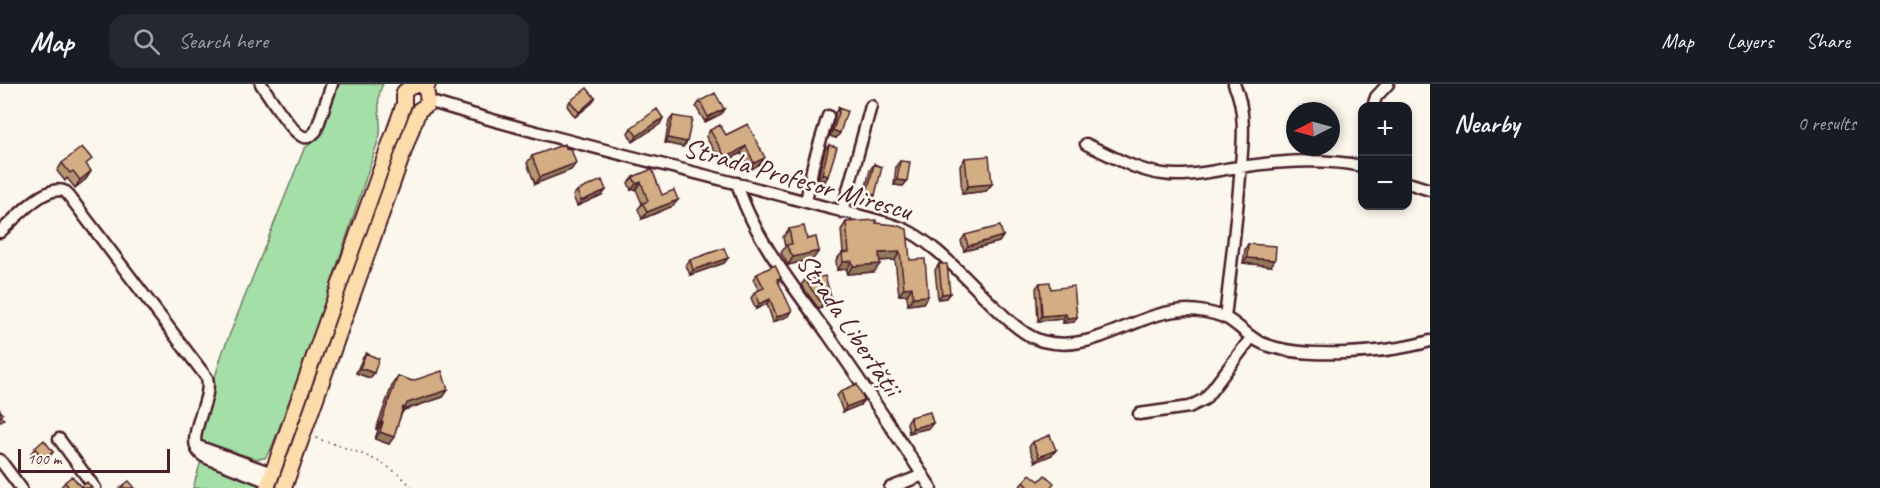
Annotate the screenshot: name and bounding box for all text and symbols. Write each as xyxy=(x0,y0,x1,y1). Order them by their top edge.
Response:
search box xyxy=(109,14,529,68)
text: Map xyxy=(30,24,73,59)
icon: search xyxy=(130,25,163,58)
text: Search here xyxy=(178,27,268,55)
text: Map xyxy=(1661,28,1694,54)
text: Layers xyxy=(1727,28,1773,54)
text: Share xyxy=(1806,28,1850,54)
north arrow xyxy=(1286,102,1340,156)
map controls xyxy=(1358,102,1412,210)
button: + xyxy=(1358,102,1412,156)
text: Nearby xyxy=(1454,107,1519,140)
text: 0 results xyxy=(1797,111,1856,136)
street label: Strada Profesor Mirescu xyxy=(680,129,918,228)
button: − xyxy=(1358,156,1412,210)
street label: Strada Libertății xyxy=(789,246,912,405)
scale bar xyxy=(18,446,170,474)
text: 100 m xyxy=(27,449,61,469)

